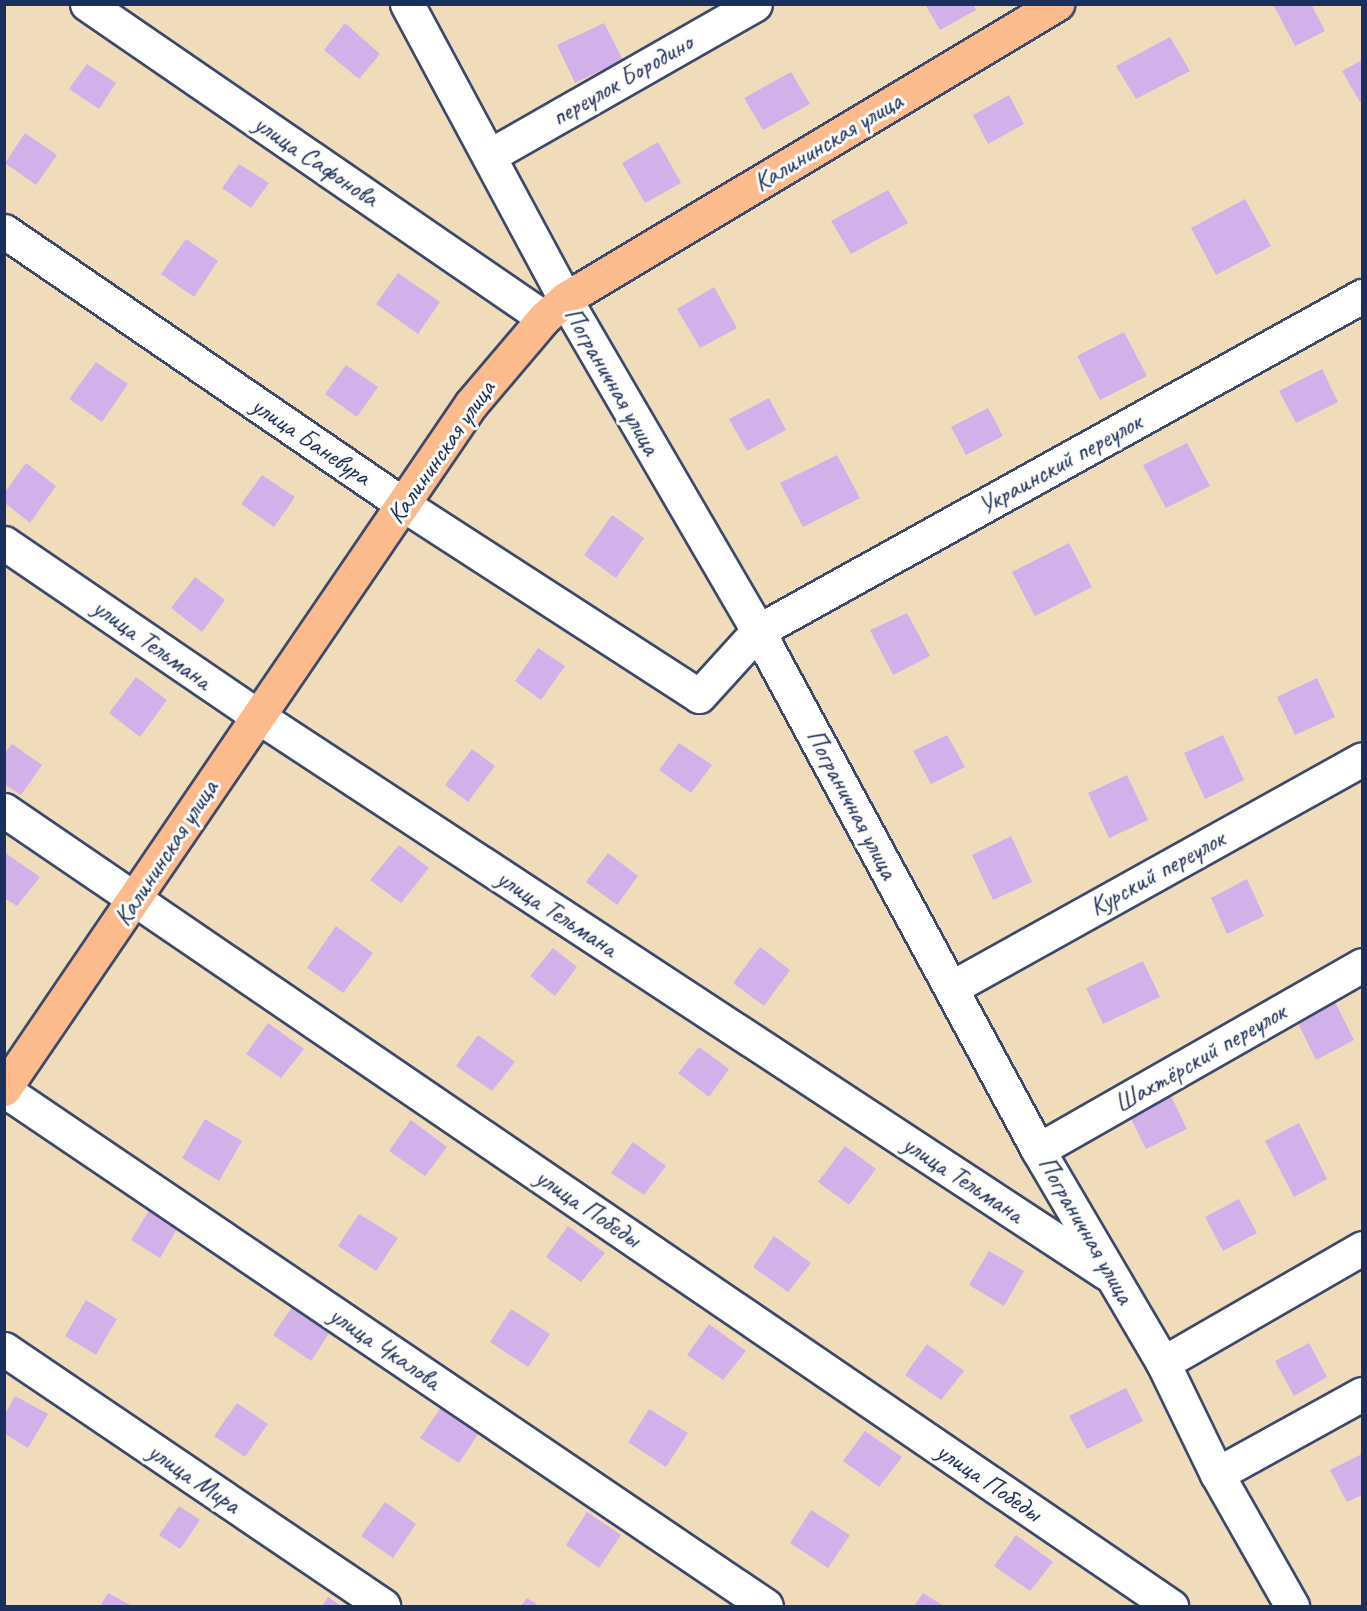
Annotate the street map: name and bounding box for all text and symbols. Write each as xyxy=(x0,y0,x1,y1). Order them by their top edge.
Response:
street label: переулок Бородино xyxy=(546,27,698,133)
street label: Калининская улица xyxy=(747,85,909,199)
street label: улица Сафонова xyxy=(248,108,384,214)
street label: Пограничная улица xyxy=(557,301,667,461)
street label: Калининская улица xyxy=(380,374,502,530)
street label: улица Баневура xyxy=(246,390,376,492)
street label: Украинский переулок xyxy=(973,406,1147,522)
street label: улица Тельмана xyxy=(88,592,216,696)
street label: Пограничная улица xyxy=(799,723,905,885)
street label: Калининская улица xyxy=(107,773,225,933)
street label: Курский переулок xyxy=(1084,823,1230,923)
street label: улица Тельмана xyxy=(492,863,622,963)
street label: Шахтёрский переулок xyxy=(1109,996,1291,1120)
street label: улица Тельмана xyxy=(898,1129,1028,1229)
street label: Пограничная улица xyxy=(1031,1150,1141,1310)
street label: улица Победы xyxy=(530,1162,646,1254)
street label: улица Чкалова xyxy=(324,1300,446,1396)
street label: улица Мира xyxy=(142,1436,246,1520)
street label: улица Победы xyxy=(931,1436,1047,1528)

